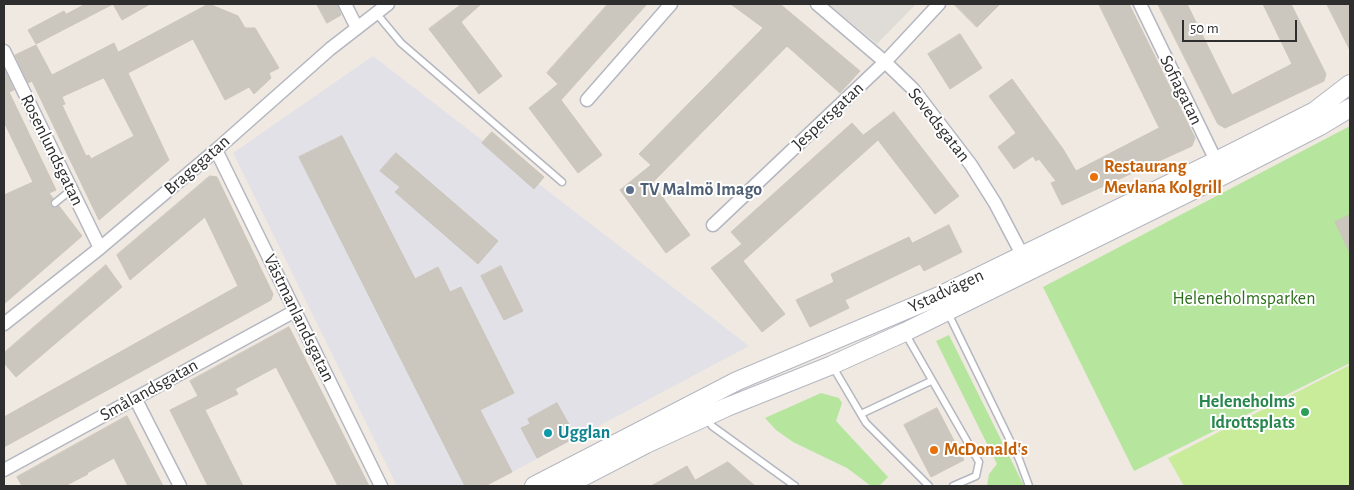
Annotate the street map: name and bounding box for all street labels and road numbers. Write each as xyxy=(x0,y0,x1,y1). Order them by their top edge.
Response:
street label: Sofiagatan xyxy=(1155,52,1207,128)
street label: Jespersgatan xyxy=(788,77,868,155)
street label: Sevedsgatan xyxy=(903,84,975,166)
street label: Rosenlundsgatan xyxy=(16,91,88,209)
street label: Bragegatan xyxy=(160,130,234,200)
street label: Västmanlandsgatan xyxy=(259,251,339,385)
street label: Ystadvägen xyxy=(905,264,987,318)
street label: Smålandsgatan xyxy=(96,354,202,426)

